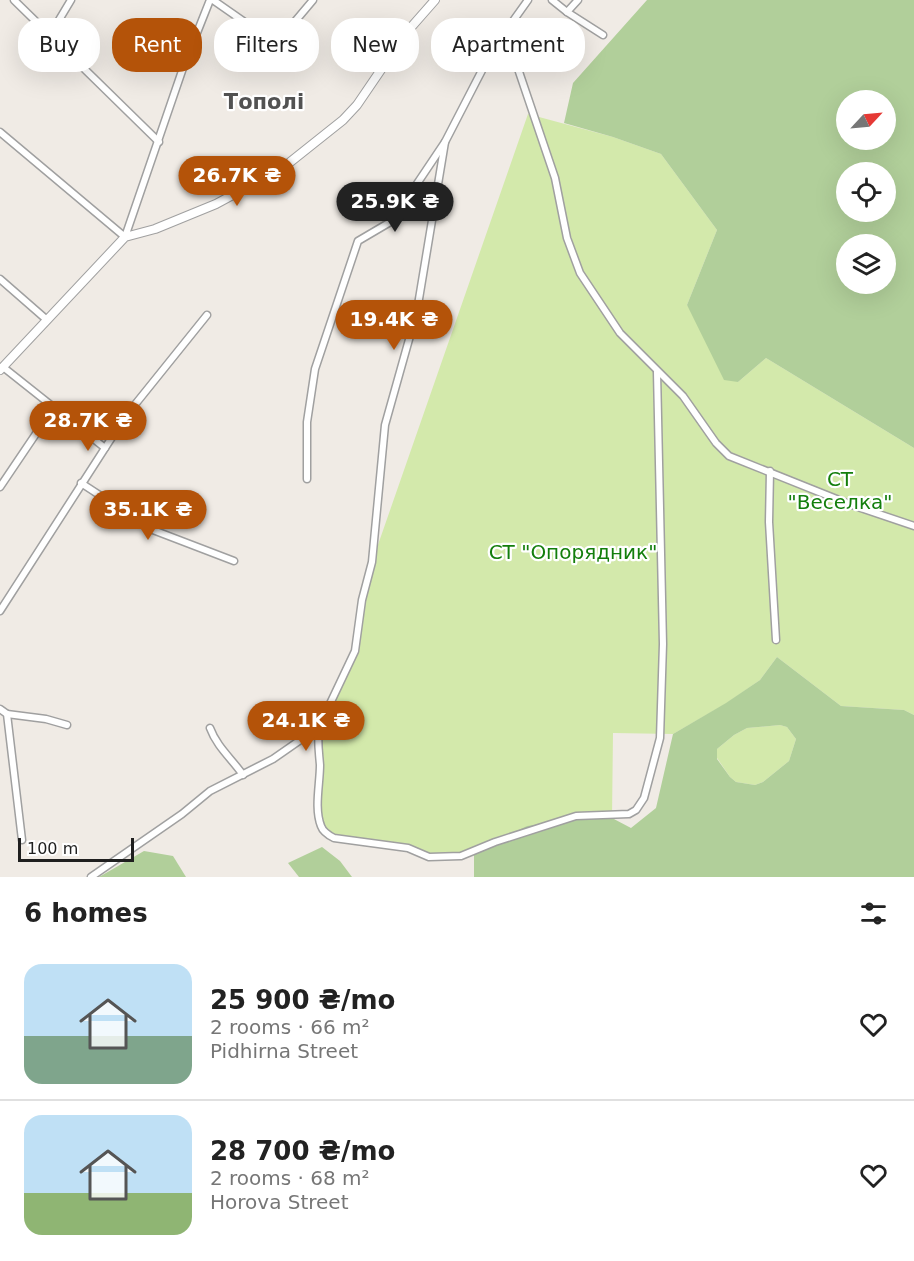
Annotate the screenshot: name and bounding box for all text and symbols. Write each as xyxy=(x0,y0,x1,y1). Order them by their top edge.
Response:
chip: Buy xyxy=(18,18,100,72)
chip: Rent xyxy=(112,18,202,72)
chip: Filters xyxy=(214,18,319,72)
chip: New xyxy=(331,18,419,72)
chip: Apartment xyxy=(431,18,585,72)
district label: Тополі xyxy=(224,90,304,114)
north arrow xyxy=(836,90,896,150)
map controls xyxy=(836,90,896,294)
pin: 26.7K ₴ xyxy=(182,156,292,207)
button: locate xyxy=(836,162,896,222)
text: 26.7K ₴ xyxy=(193,163,282,187)
pin: 25.9K ₴ xyxy=(340,182,450,233)
text: 25.9K ₴ xyxy=(351,189,440,213)
button: layers xyxy=(836,234,896,294)
pin: 19.4K ₴ xyxy=(339,300,449,351)
text: 19.4K ₴ xyxy=(350,307,439,331)
pin: 28.7K ₴ xyxy=(33,401,143,452)
text: 28.7K ₴ xyxy=(44,408,133,432)
park label: СТ "Веселка" xyxy=(788,467,892,514)
pin: 35.1K ₴ xyxy=(93,490,203,541)
text: 35.1K ₴ xyxy=(104,497,193,521)
park label: СТ "Опорядник" xyxy=(489,540,657,564)
pin: 24.1K ₴ xyxy=(251,701,361,752)
text: 24.1K ₴ xyxy=(262,708,351,732)
scale bar xyxy=(18,835,134,862)
text: 100 m xyxy=(27,839,78,858)
icon: filters xyxy=(857,897,890,930)
text: 6 homes xyxy=(24,898,148,928)
text: 25 900 ₴/mo xyxy=(210,985,395,1015)
icon: home xyxy=(72,988,144,1060)
icon: heart xyxy=(857,1008,890,1041)
text: 2 rooms · 66 m² xyxy=(210,1015,370,1039)
text: Pidhirna Street xyxy=(210,1039,358,1063)
text: 28 700 ₴/mo xyxy=(210,1136,395,1166)
icon: home xyxy=(72,1139,144,1211)
icon: heart xyxy=(857,1159,890,1192)
text: 2 rooms · 68 m² xyxy=(210,1166,370,1190)
text: Horova Street xyxy=(210,1190,349,1214)

